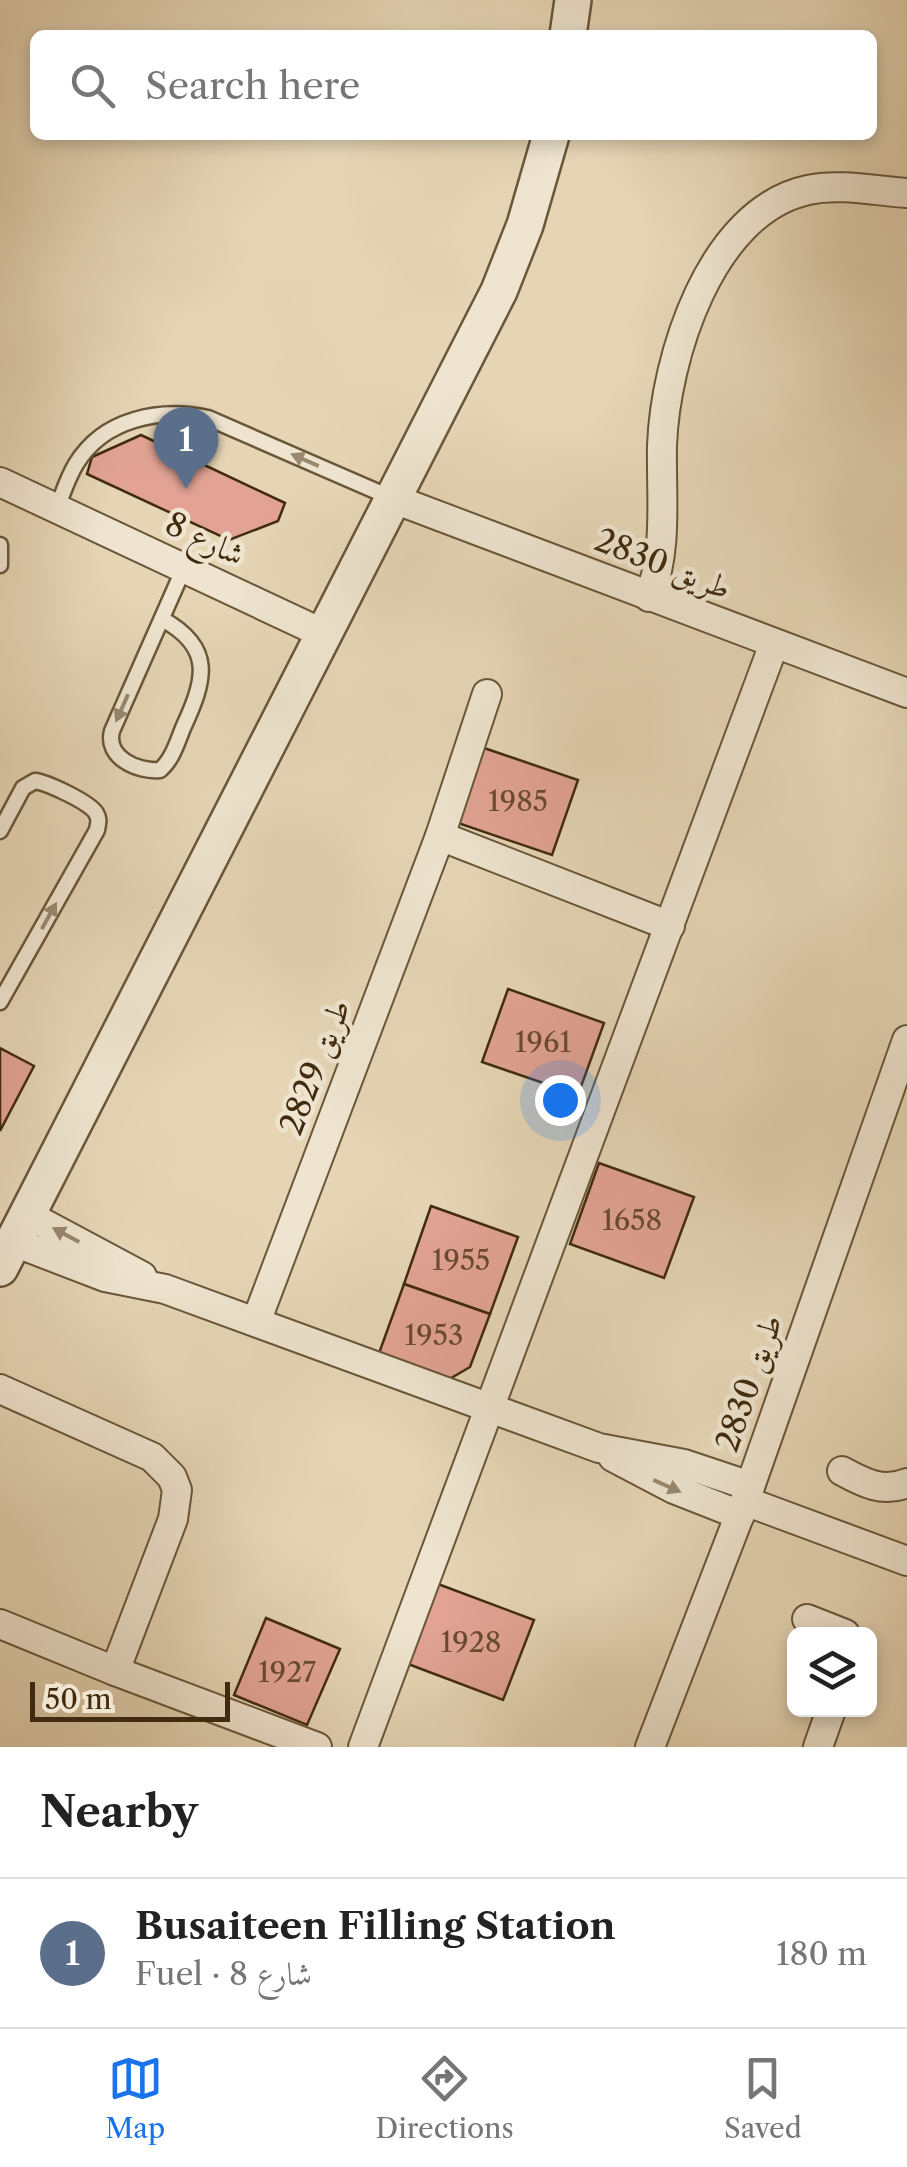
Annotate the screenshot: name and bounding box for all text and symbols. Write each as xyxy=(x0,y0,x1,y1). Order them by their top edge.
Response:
search box xyxy=(30,30,877,140)
icon: search xyxy=(65,58,120,113)
text: Search here xyxy=(145,62,360,109)
pin: 1 xyxy=(154,406,218,489)
one-way arrow xyxy=(290,452,320,468)
street label: شارع 8 xyxy=(156,503,251,581)
street label: طريق 2830 xyxy=(589,520,737,609)
one-way arrow xyxy=(114,693,130,723)
house number: 1985 xyxy=(488,784,548,818)
one-way arrow xyxy=(39,902,57,930)
street label: طريق 2829 xyxy=(271,994,360,1141)
house number: 1961 xyxy=(515,1025,571,1059)
your location xyxy=(535,1075,586,1126)
house number: 1658 xyxy=(602,1203,662,1237)
one-way arrow xyxy=(51,1227,80,1244)
house number: 1955 xyxy=(432,1243,490,1277)
street label: طريق 2830 xyxy=(707,1309,792,1457)
house number: 1953 xyxy=(405,1318,463,1352)
one-way arrow xyxy=(653,1477,682,1494)
house number: 1928 xyxy=(441,1625,501,1659)
map controls xyxy=(787,1627,877,1717)
button: layers xyxy=(787,1627,877,1717)
house number: 1927 xyxy=(258,1655,316,1689)
scale bar xyxy=(30,1677,230,1722)
text: 50 m xyxy=(45,1682,112,1716)
text: Nearby xyxy=(40,1786,198,1838)
text: Busaiteen Filling Station xyxy=(135,1902,616,1949)
text: 1 xyxy=(65,1934,80,1973)
text: 180 m xyxy=(776,1934,867,1973)
text: Fuel · شارع 8 xyxy=(135,1954,312,1993)
tab: Map xyxy=(105,2051,165,2145)
tab: Directions xyxy=(375,2051,514,2145)
tab: Saved xyxy=(724,2051,802,2145)

